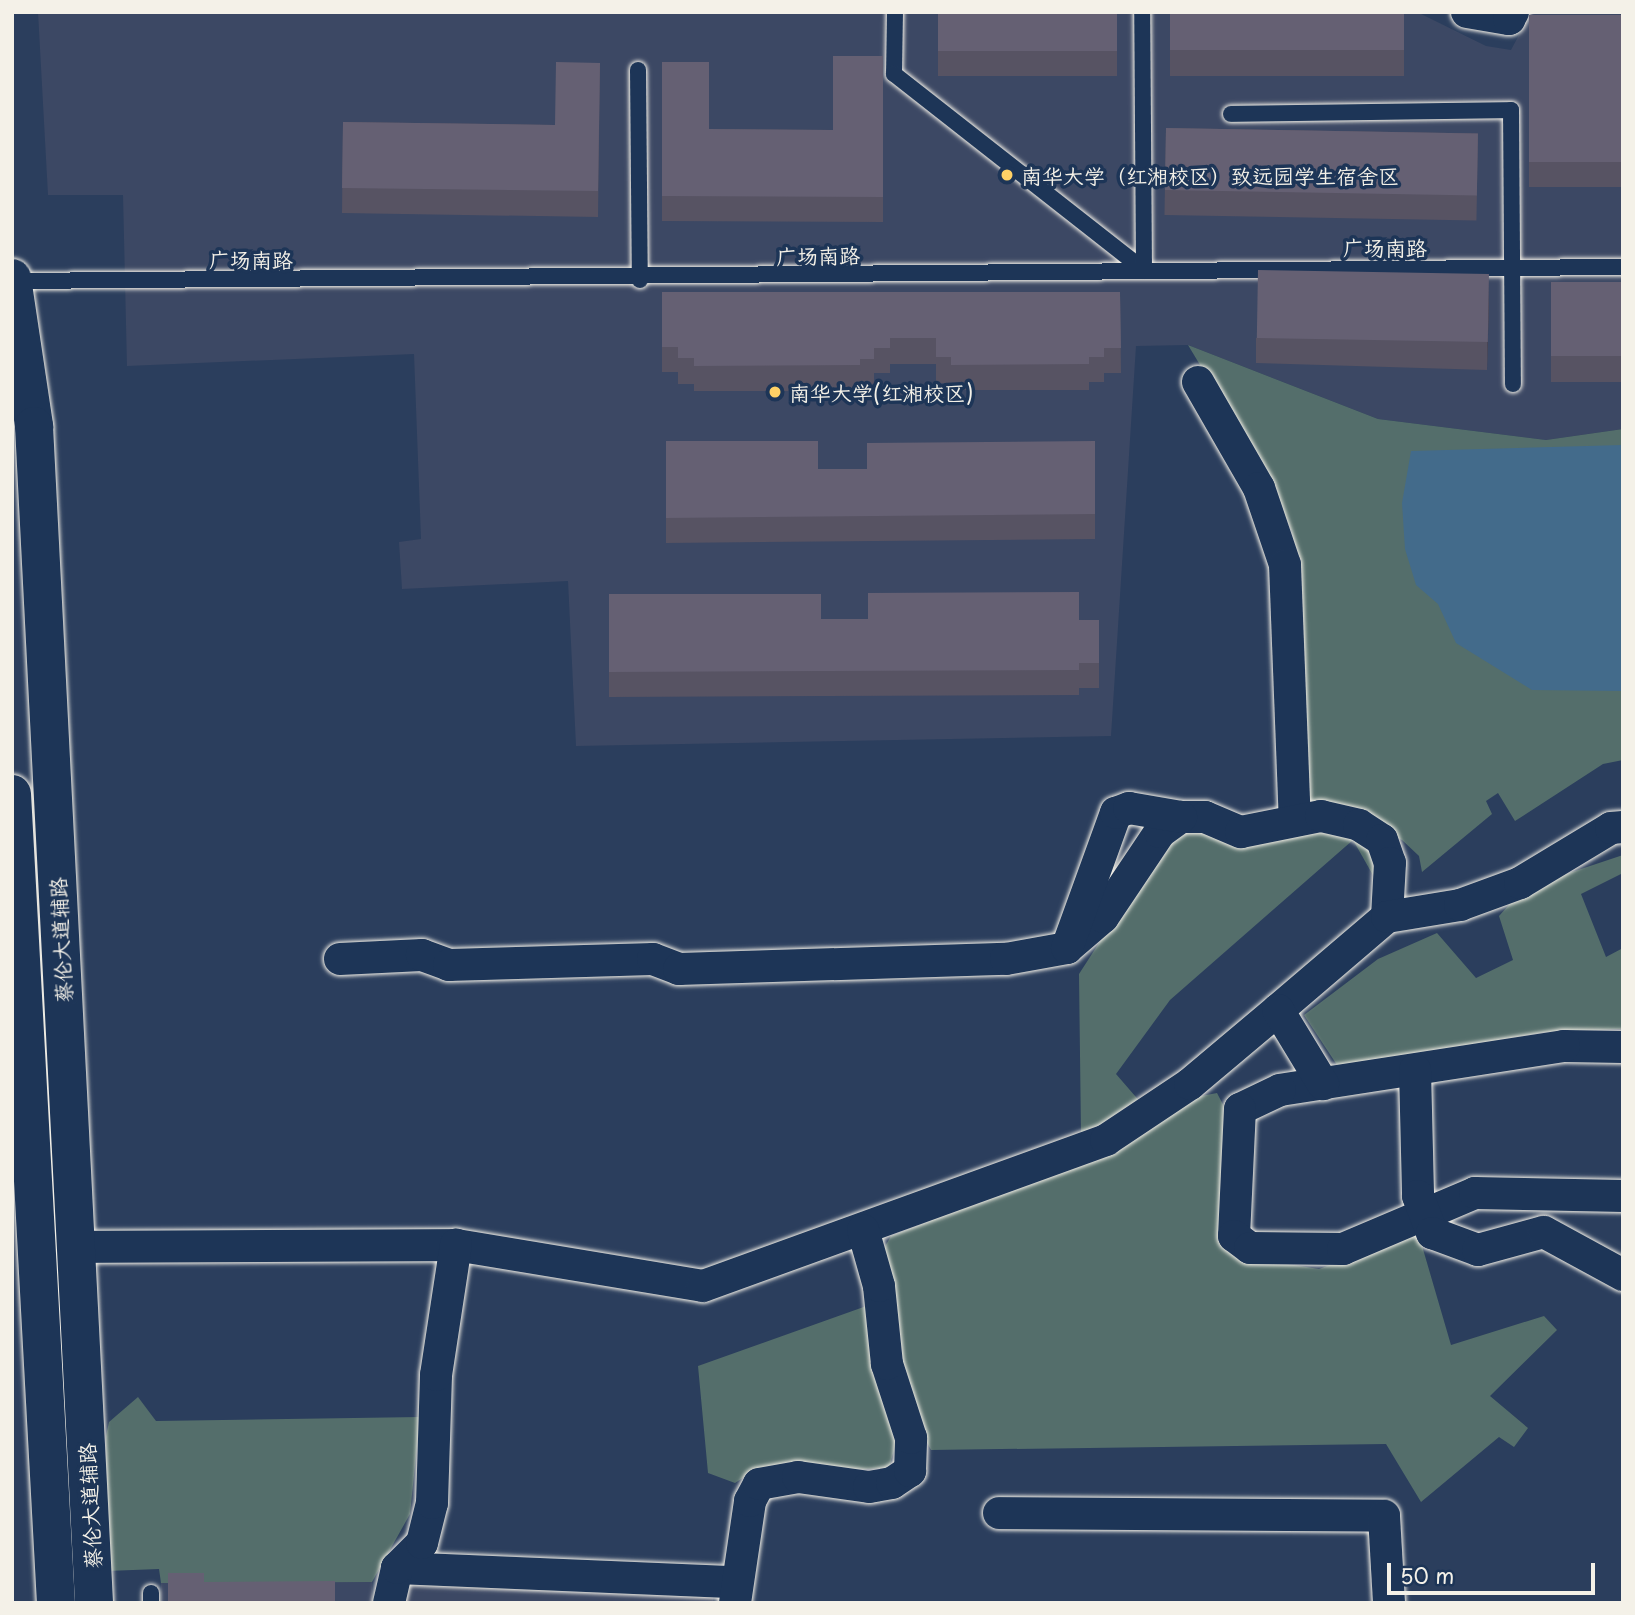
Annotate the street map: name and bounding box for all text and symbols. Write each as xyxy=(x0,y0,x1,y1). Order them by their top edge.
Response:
place label: 南华大学（红湘校区）致远园学生宿舍区 xyxy=(1021,162,1399,188)
marker: 南华大学（红湘校区）致远园学生宿舍区 xyxy=(999,167,1015,183)
street label: 广场南路 xyxy=(1343,234,1427,260)
street label: 广场南路 xyxy=(776,242,860,268)
street label: 广场南路 xyxy=(209,246,293,272)
place label: 南华大学(红湘校区) xyxy=(789,379,974,405)
marker: 南华大学(红湘校区) xyxy=(767,384,783,400)
street label: 蔡伦大道辅路 xyxy=(44,876,76,1004)
street label: 蔡伦大道辅路 xyxy=(73,1442,105,1570)
scale bar xyxy=(1390,1548,1598,1592)
text: 50 m xyxy=(1400,1559,1454,1591)

